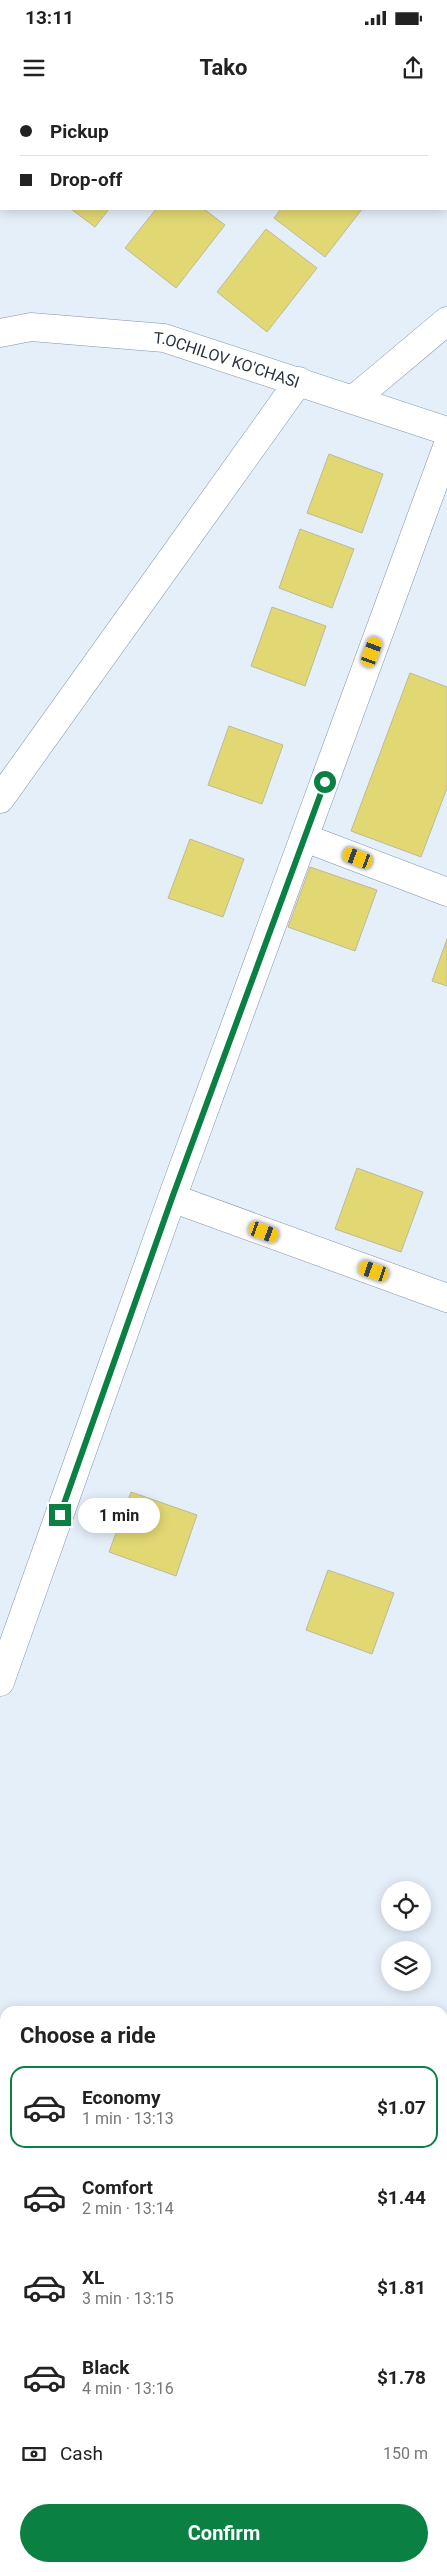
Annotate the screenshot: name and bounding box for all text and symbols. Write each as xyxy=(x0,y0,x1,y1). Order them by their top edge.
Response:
text: 13:11 xyxy=(25,6,74,29)
icon: menu xyxy=(20,54,48,82)
icon: share xyxy=(399,54,427,82)
text: Tako xyxy=(200,55,247,80)
text: Pickup xyxy=(50,120,109,143)
text: Drop-off xyxy=(50,168,122,191)
street label: T.OCHILOV KO'CHASI xyxy=(153,328,302,392)
car xyxy=(359,635,384,669)
route start xyxy=(314,771,336,793)
car xyxy=(341,846,374,870)
car xyxy=(247,1220,280,1244)
car xyxy=(357,1259,390,1283)
callout: 1 min xyxy=(78,1498,160,1532)
route end xyxy=(49,1504,71,1526)
text: 1 min xyxy=(99,1506,139,1525)
map controls xyxy=(381,1881,431,1991)
button: locate xyxy=(381,1881,431,1931)
button: layers xyxy=(381,1941,431,1991)
text: Choose a ride xyxy=(20,2023,156,2048)
icon: car xyxy=(22,2085,67,2130)
text: Economy xyxy=(82,2086,161,2109)
text: $1.07 xyxy=(377,2096,426,2119)
text: 1 min · 13:13 xyxy=(82,2109,174,2128)
icon: car xyxy=(22,2175,67,2220)
text: Comfort xyxy=(82,2176,153,2199)
text: $1.44 xyxy=(377,2186,426,2209)
text: 2 min · 13:14 xyxy=(82,2199,174,2218)
icon: car xyxy=(22,2265,67,2310)
text: XL xyxy=(82,2266,104,2289)
text: $1.81 xyxy=(377,2276,426,2299)
text: 3 min · 13:15 xyxy=(82,2289,174,2308)
icon: car xyxy=(22,2355,67,2400)
text: Black xyxy=(82,2356,129,2379)
text: $1.78 xyxy=(377,2366,426,2389)
text: 4 min · 13:16 xyxy=(82,2379,174,2398)
icon: cash xyxy=(20,2440,48,2468)
text: Cash xyxy=(60,2442,103,2465)
text: 150 m xyxy=(383,2444,428,2463)
button: Confirm xyxy=(20,2504,428,2562)

